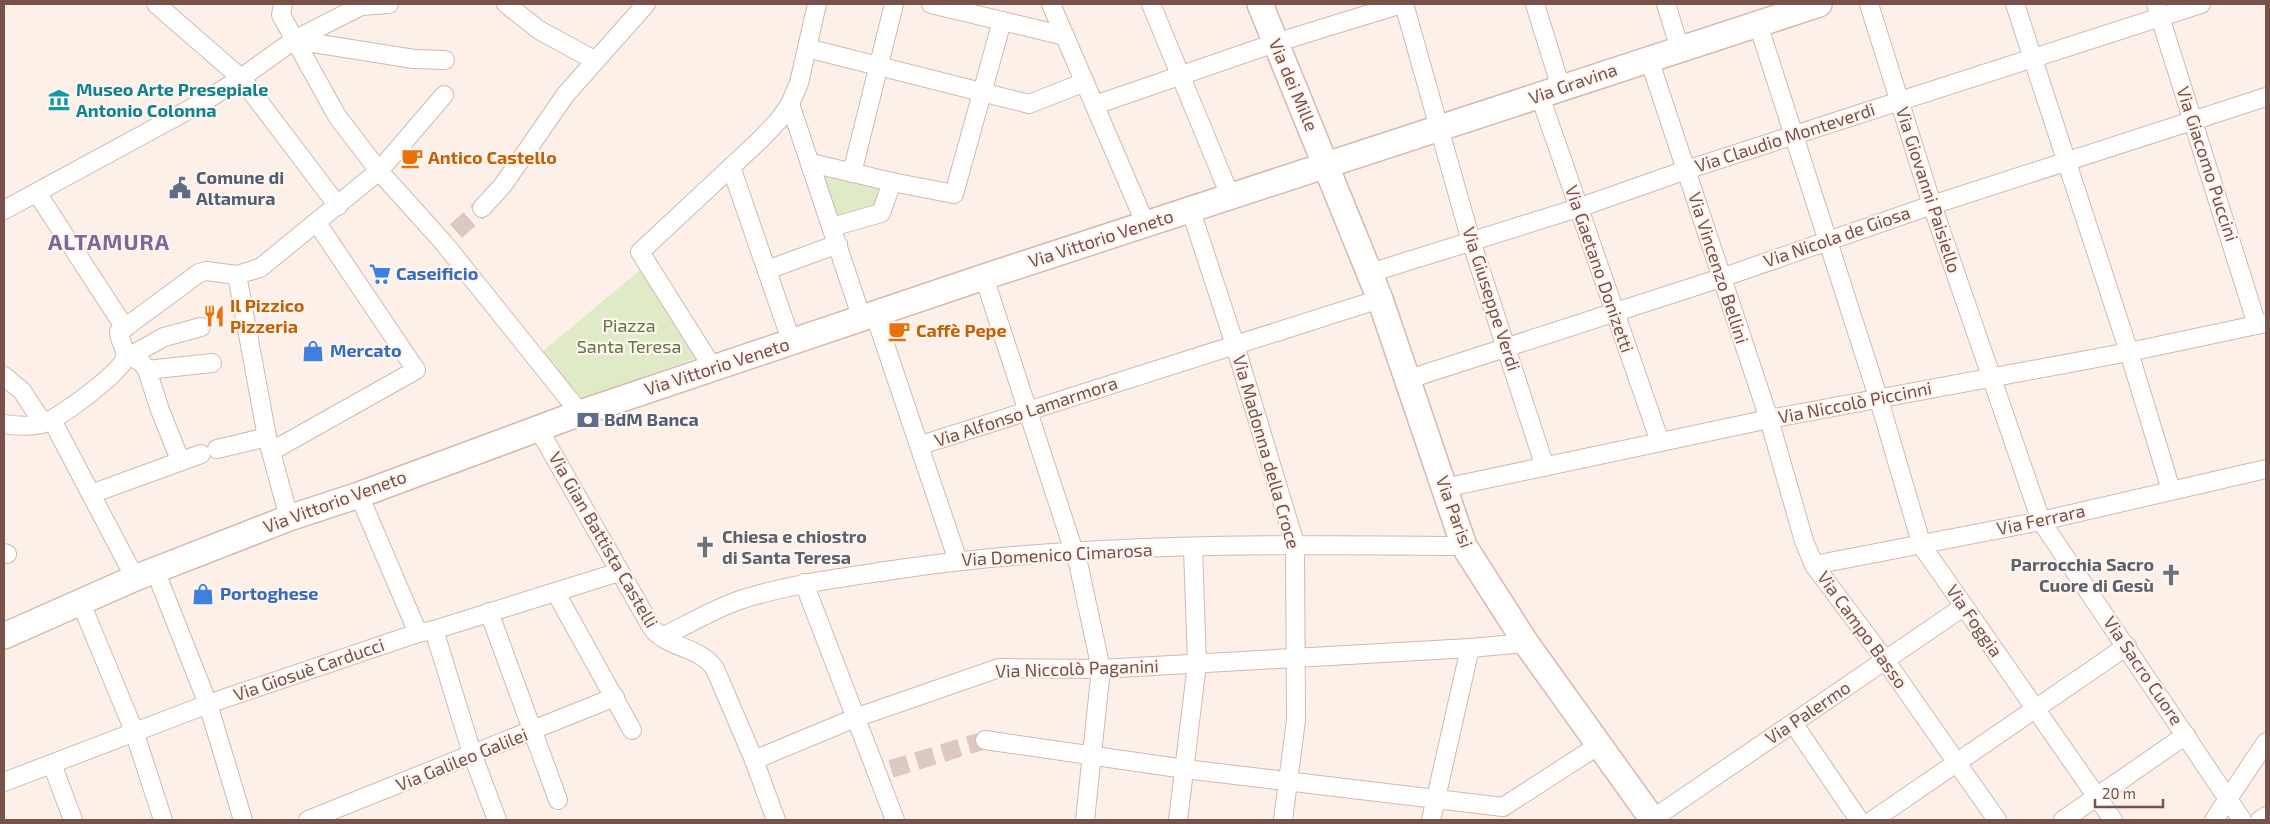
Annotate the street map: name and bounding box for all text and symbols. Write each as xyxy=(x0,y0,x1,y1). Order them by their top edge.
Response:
street label: Via dei Mille xyxy=(1265,35,1323,134)
street label: Via Gravina xyxy=(1526,58,1620,108)
place label: Museo Arte Presepiale Antonio Colonna xyxy=(76,78,268,121)
street label: Via Giacomo Puccini xyxy=(2173,83,2243,244)
museum icon: Museo Arte Presepiale Antonio Colonna xyxy=(46,87,72,113)
street label: Via Claudio Monteverdi xyxy=(1692,98,1877,177)
street label: Via Giovanni Paisiello xyxy=(1892,104,1966,275)
cafe icon: Antico Castello xyxy=(399,145,425,171)
place label: Antico Castello xyxy=(428,146,557,168)
place label: Comune di Altamura xyxy=(196,166,284,209)
public building icon: Comune di Altamura xyxy=(167,175,193,201)
street label: Via Gaetano Donizetti xyxy=(1561,182,1639,355)
street label: Via Vincenzo Bellini xyxy=(1684,189,1754,346)
street label: Via Nicola de Giosa xyxy=(1760,201,1913,271)
street label: Via Vittorio Veneto xyxy=(1026,204,1176,272)
street label: Via Giuseppe Verdi xyxy=(1458,224,1526,373)
district label: ALTAMURA xyxy=(48,228,170,254)
supermarket icon: Caseificio xyxy=(367,261,393,287)
place label: Caseificio xyxy=(396,262,478,284)
place label: Il Pizzico Pizzeria xyxy=(230,294,304,337)
restaurant icon: Il Pizzico Pizzeria xyxy=(201,303,227,329)
park label: Piazza Santa Teresa xyxy=(577,314,681,357)
cafe icon: Caffè Pepe xyxy=(886,318,912,344)
place label: Caffè Pepe xyxy=(916,319,1007,341)
street label: Via Vittorio Veneto xyxy=(642,332,792,400)
shop icon: Mercato xyxy=(300,338,326,364)
place label: Mercato xyxy=(330,339,402,361)
street label: Via Madonna della Croce xyxy=(1229,352,1305,551)
street label: Via Alfonso Lamarmora xyxy=(931,371,1120,451)
street label: Via Niccolò Piccinni xyxy=(1776,376,1933,428)
bank icon: BdM Banca xyxy=(575,407,601,433)
place label: BdM Banca xyxy=(604,408,699,430)
street label: Via Gian Battista Castelli xyxy=(544,448,663,631)
street label: Via Vittorio Veneto xyxy=(260,465,409,537)
street label: Via Parisi xyxy=(1432,473,1478,551)
street label: Via Ferrara xyxy=(1995,499,2087,539)
place label: Chiesa e chiostro di Santa Teresa xyxy=(722,525,867,568)
church icon: Chiesa e chiostro di Santa Teresa xyxy=(692,534,718,560)
street label: Via Domenico Cimarosa xyxy=(961,538,1153,570)
place label: Parrocchia Sacro Cuore di Gesù xyxy=(2011,553,2154,596)
church icon: Parrocchia Sacro Cuore di Gesù xyxy=(2158,562,2184,588)
street label: Via Campo Basso xyxy=(1813,567,1913,692)
street label: Via Foggia xyxy=(1942,580,2008,661)
shop icon: Portoghese xyxy=(190,581,216,607)
place label: Portoghese xyxy=(220,582,319,604)
street label: Via Sacro Cuore xyxy=(2099,612,2188,729)
street label: Via Giosuè Carducci xyxy=(230,633,387,705)
street label: Via Niccolò Paganini xyxy=(995,654,1159,682)
street label: Via Palermo xyxy=(1761,676,1854,749)
street label: Via Galileo Galilei xyxy=(393,723,531,796)
scale bar xyxy=(2095,776,2162,808)
text: 20 m xyxy=(2102,784,2136,802)

